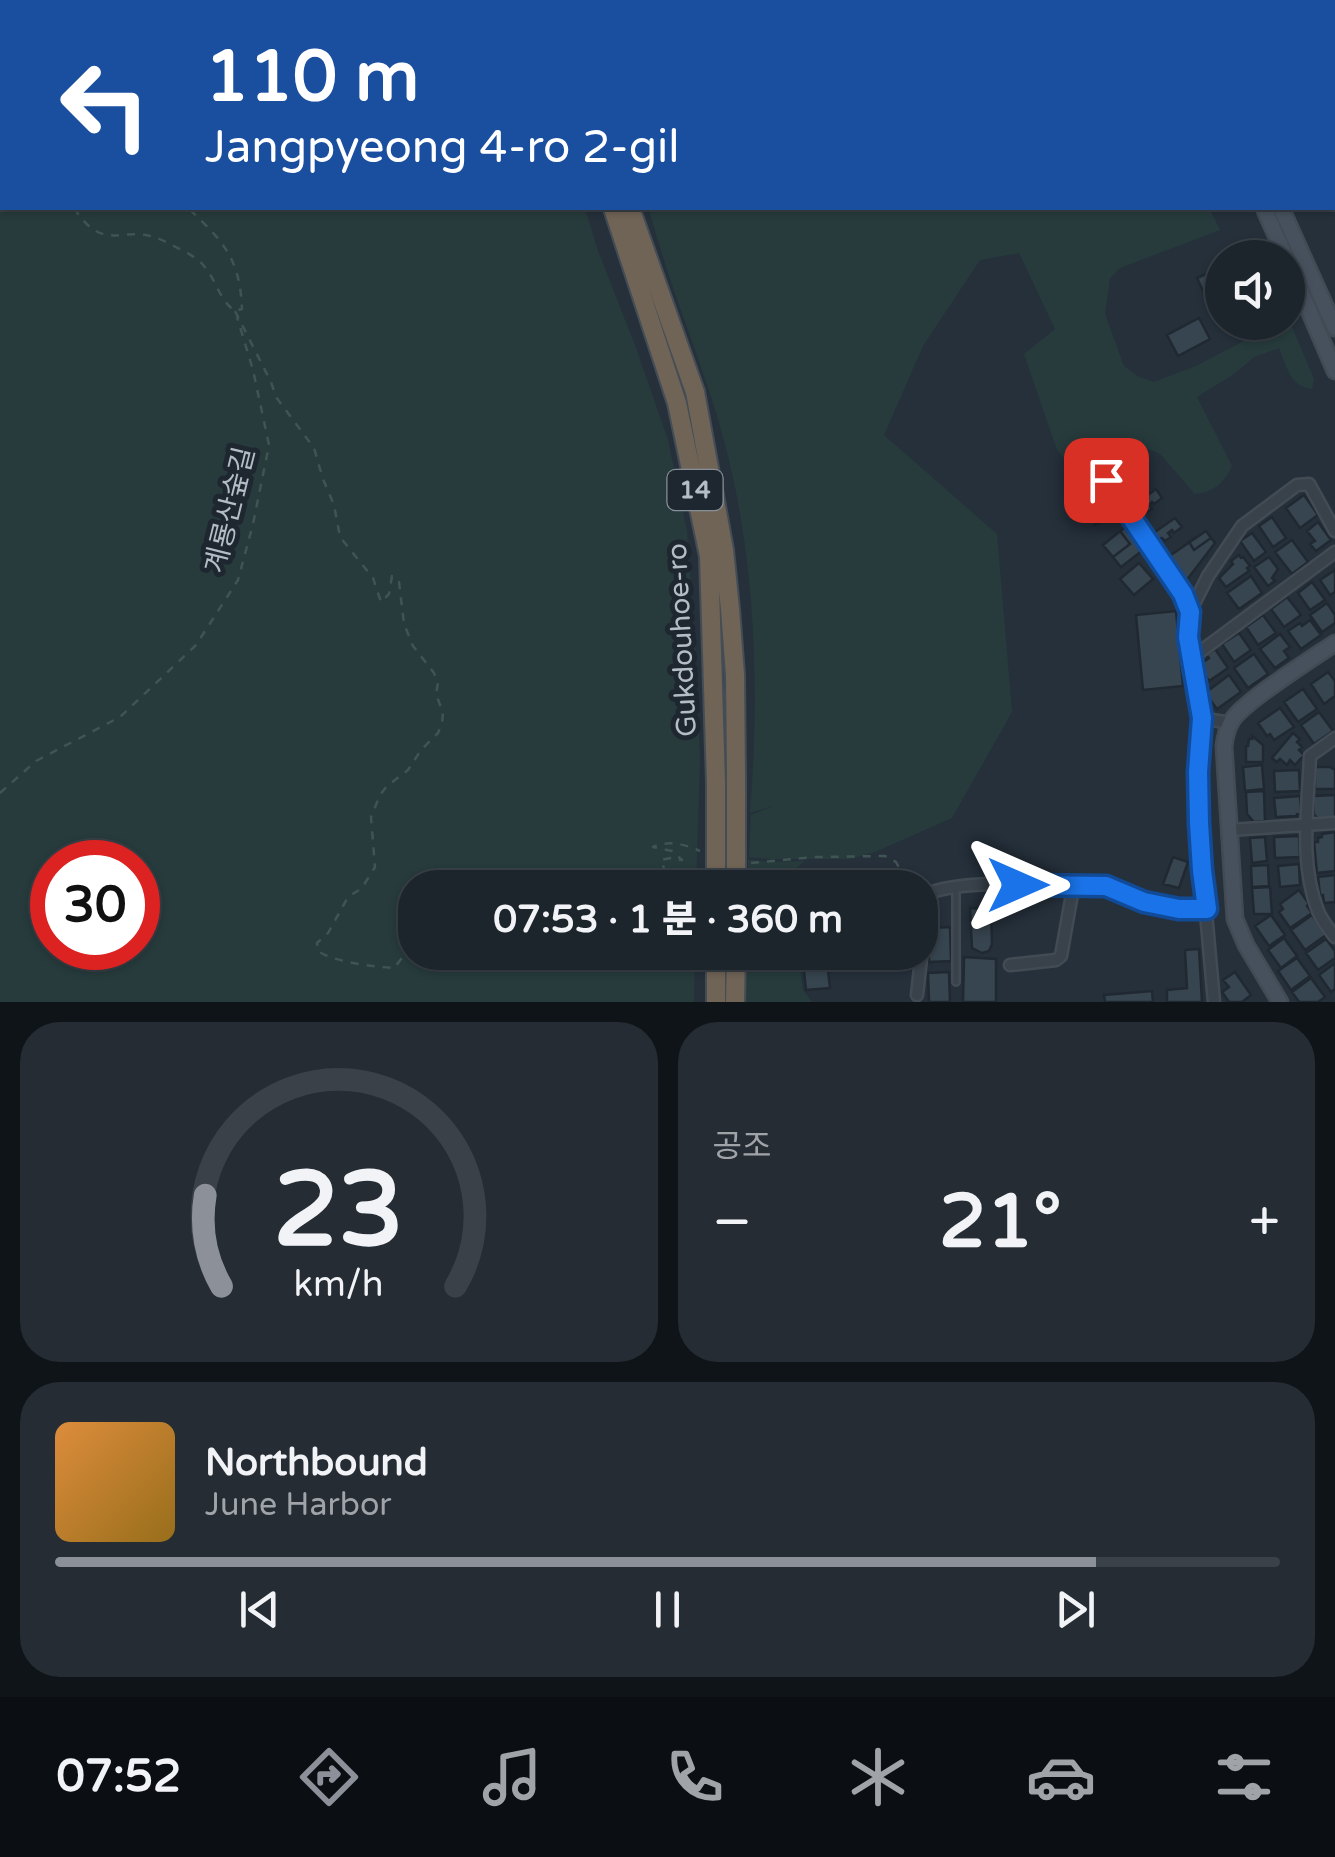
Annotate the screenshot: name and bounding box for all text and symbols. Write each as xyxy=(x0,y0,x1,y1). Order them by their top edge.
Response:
text: 110 m xyxy=(205,36,419,120)
icon: left xyxy=(40,40,170,170)
text: Jangpyeong 4-ro 2-gil xyxy=(205,121,679,175)
map controls xyxy=(1205,240,1305,340)
button: sound xyxy=(1205,240,1305,340)
pin xyxy=(1064,438,1149,523)
street label: 계룡산숲길 xyxy=(198,443,262,577)
icon: arrive xyxy=(1079,453,1134,508)
road number: 14 xyxy=(668,470,722,510)
street label: Gukdouhoe-ro xyxy=(660,542,704,738)
position arrow xyxy=(966,833,1070,937)
speed limit sign: 30 xyxy=(30,840,160,970)
text: 07:53 · 1 분 · 360 m xyxy=(493,897,843,943)
text: 공조 xyxy=(713,1128,771,1166)
text: 23 xyxy=(273,1149,404,1274)
text: 21° xyxy=(939,1177,1062,1267)
text: − xyxy=(713,1190,752,1256)
text: + xyxy=(1249,1190,1280,1256)
text: km/h xyxy=(294,1263,384,1306)
text: Northbound xyxy=(205,1440,428,1486)
text: June Harbor xyxy=(205,1486,392,1524)
icon: previous xyxy=(232,1582,287,1637)
icon: pause xyxy=(640,1582,695,1637)
icon: next xyxy=(1048,1582,1103,1637)
icon: directions xyxy=(294,1742,364,1812)
icon: music xyxy=(477,1742,547,1812)
icon: phone xyxy=(660,1742,730,1812)
icon: climate xyxy=(843,1742,913,1812)
icon: car xyxy=(1026,1742,1096,1812)
icon: filters xyxy=(1209,1742,1279,1812)
text: 07:52 xyxy=(56,1750,181,1804)

